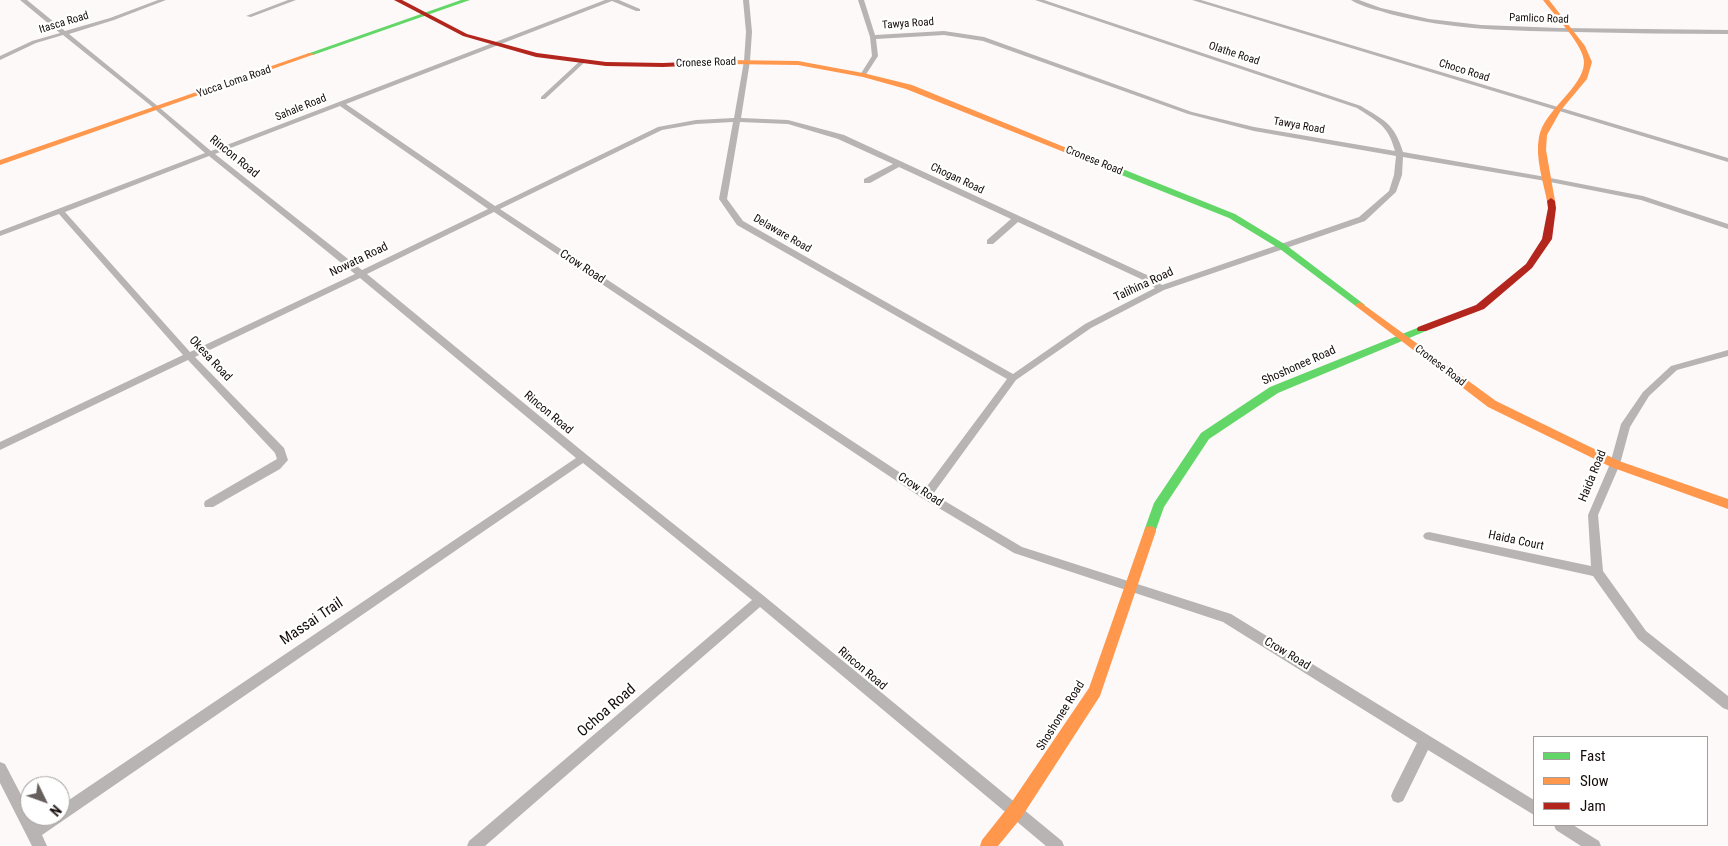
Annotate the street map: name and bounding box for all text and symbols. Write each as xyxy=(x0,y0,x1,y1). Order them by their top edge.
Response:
street label: Itasca Road xyxy=(38,9,90,37)
street label: Pamlico Road xyxy=(1509,11,1569,27)
street label: Tawya Road xyxy=(882,16,934,32)
street label: Olathe Road xyxy=(1207,40,1261,68)
street label: Cronese Road xyxy=(676,55,736,71)
street label: Choco Road xyxy=(1437,57,1491,85)
street label: Yucca Loma Road xyxy=(195,63,273,101)
street label: Sahale Road xyxy=(274,92,328,124)
street label: Tawya Road xyxy=(1272,115,1326,137)
street label: Rincon Road xyxy=(206,133,262,181)
street label: Cronese Road xyxy=(1064,144,1124,178)
street label: Chogan Road xyxy=(928,161,986,197)
street label: Delaware Road xyxy=(751,212,813,256)
street label: Nowata Road xyxy=(327,240,391,280)
street label: Crow Road xyxy=(557,247,607,287)
street label: Talihina Road xyxy=(1112,265,1176,305)
street label: Okesa Road xyxy=(186,334,234,384)
street label: Shoshonee Road xyxy=(1260,343,1338,389)
street label: Cronese Road xyxy=(1412,343,1468,389)
street label: Rincon Road xyxy=(521,388,575,438)
street label: Haida Road xyxy=(1576,448,1610,504)
street label: Crow Road xyxy=(895,470,945,510)
street label: Haida Court xyxy=(1487,528,1545,554)
street label: Massai Trail xyxy=(277,594,347,650)
street label: Crow Road xyxy=(1261,635,1313,673)
street label: Rincon Road xyxy=(835,644,889,694)
street label: Shoshonee Road xyxy=(1034,679,1088,753)
street label: Ochoa Road xyxy=(574,681,640,741)
legend xyxy=(1533,736,1708,826)
text: Fast xyxy=(1580,747,1605,765)
text: Slow xyxy=(1580,772,1609,790)
north arrow xyxy=(20,776,70,826)
text: Jam xyxy=(1580,797,1606,815)
text: N xyxy=(47,802,64,819)

